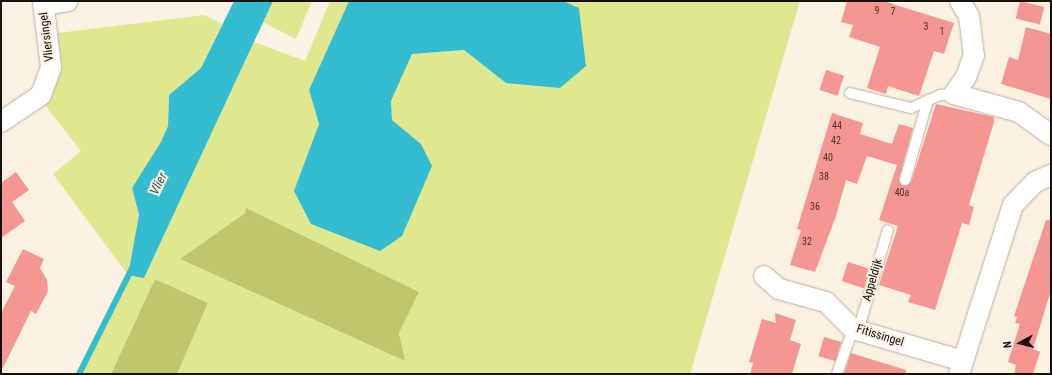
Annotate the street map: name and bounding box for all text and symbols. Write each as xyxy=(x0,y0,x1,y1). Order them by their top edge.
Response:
house number: 9 xyxy=(875,5,879,17)
house number: 7 xyxy=(891,6,895,18)
street label: Vliersingel xyxy=(37,11,57,63)
house number: 3 xyxy=(924,21,928,33)
house number: 1 xyxy=(940,26,944,38)
house number: 44 xyxy=(832,120,842,132)
house number: 42 xyxy=(831,135,841,147)
house number: 40 xyxy=(823,152,833,164)
water label: Vlier xyxy=(147,170,171,198)
house number: 38 xyxy=(819,171,829,183)
house number: 40a xyxy=(895,187,909,199)
house number: 36 xyxy=(810,201,820,213)
house number: 32 xyxy=(802,236,812,248)
street label: Appeldijk xyxy=(860,257,886,303)
street label: Fitissingel xyxy=(855,322,905,350)
north arrow xyxy=(1000,323,1040,363)
text: N xyxy=(1001,340,1014,349)

